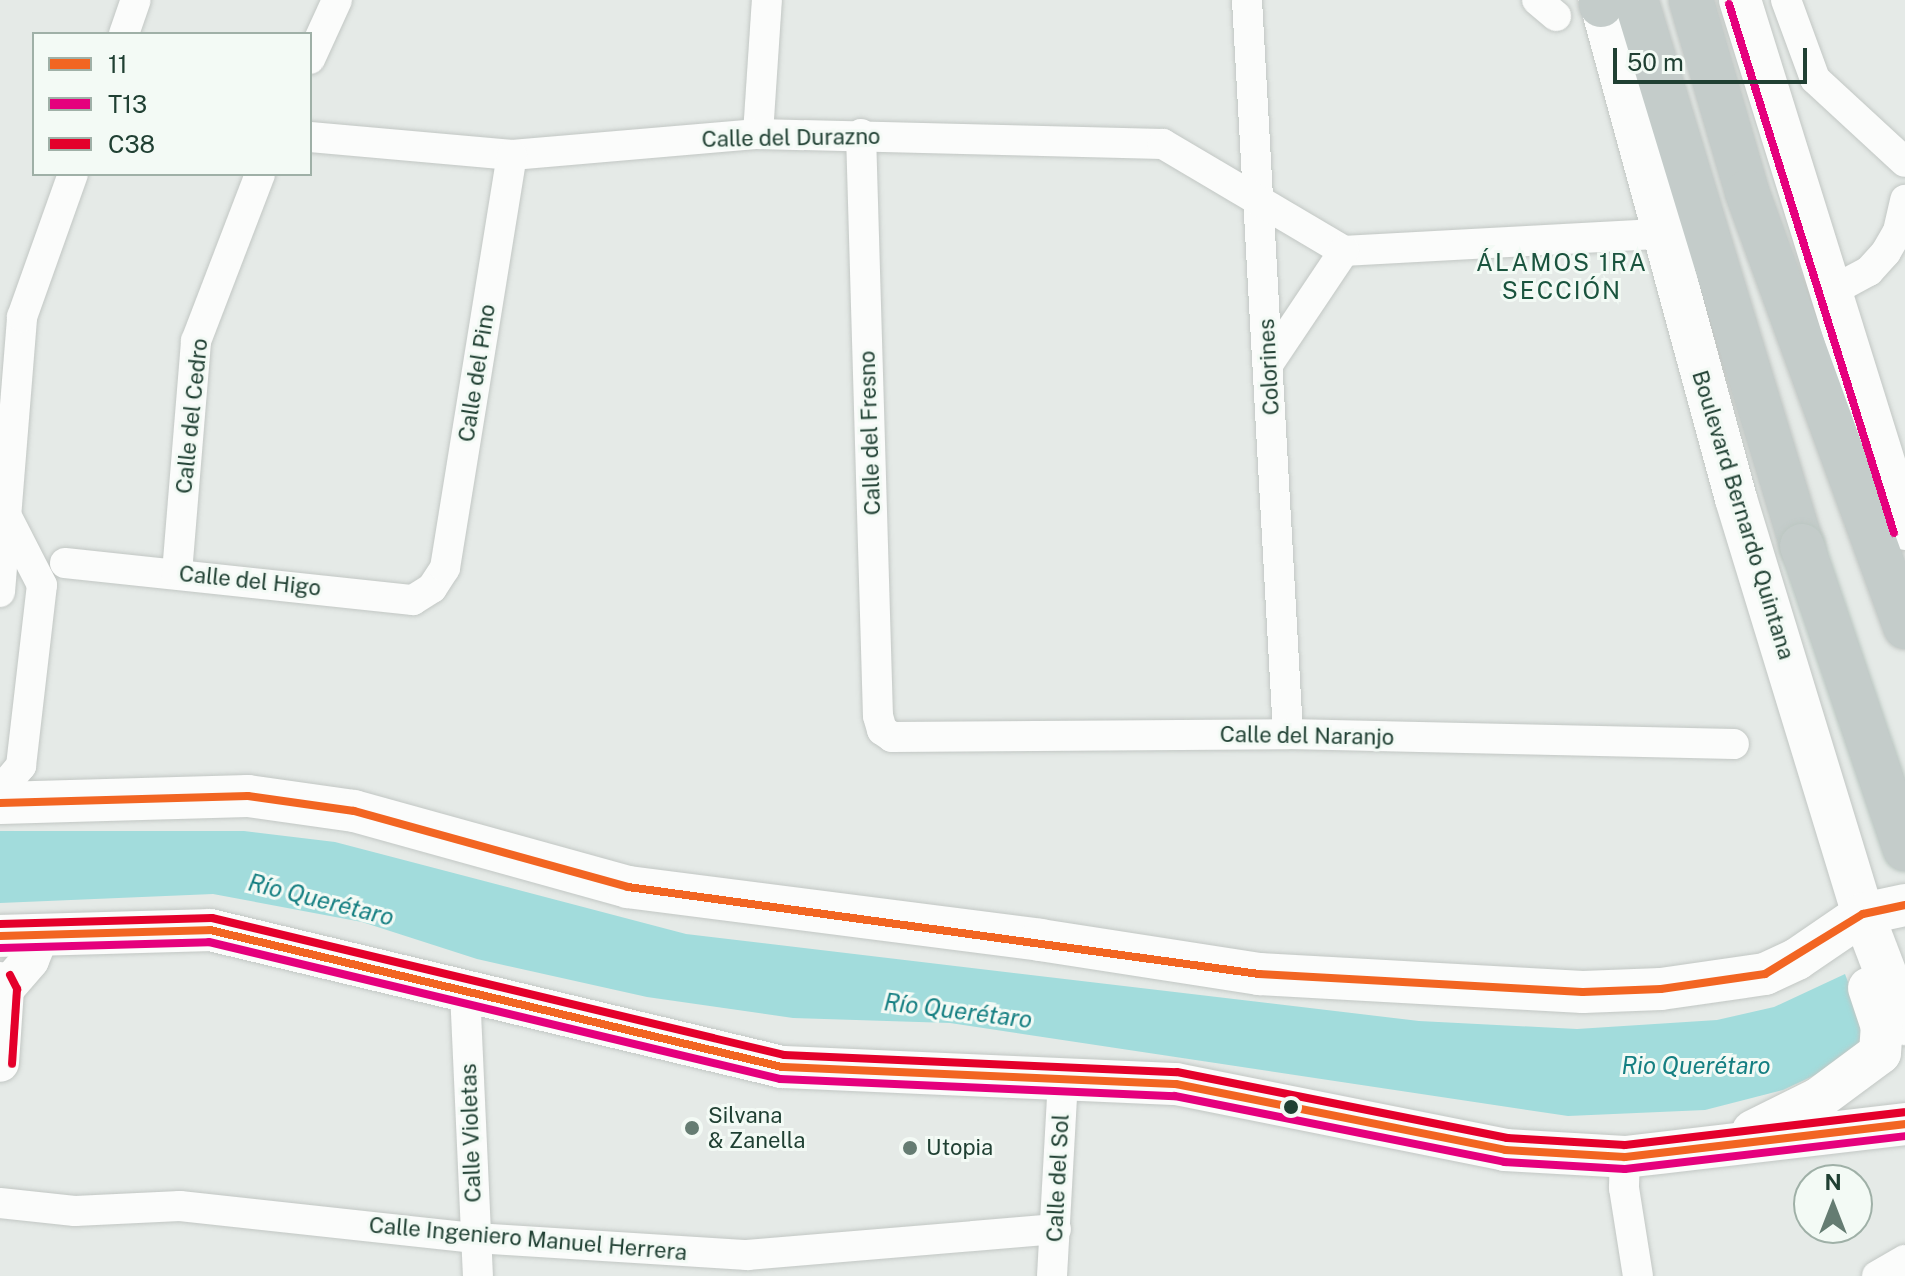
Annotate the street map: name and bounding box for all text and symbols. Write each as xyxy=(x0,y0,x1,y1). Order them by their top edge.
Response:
legend xyxy=(32,32,312,176)
scale bar xyxy=(1617,32,1811,82)
text: 50 m xyxy=(1627,48,1684,76)
text: 11 xyxy=(108,50,128,78)
text: T13 xyxy=(108,90,147,118)
street label: Calle del Durazno xyxy=(701,123,881,153)
text: C38 xyxy=(108,130,155,158)
district label: ÁLAMOS 1RA SECCIÓN xyxy=(1476,249,1648,305)
street label: Calle del Pino xyxy=(453,302,501,444)
street label: Colorines xyxy=(1253,318,1285,416)
street label: Calle del Cedro xyxy=(171,337,213,495)
street label: Calle del Fresno xyxy=(854,350,886,516)
street label: Boulevard Bernardo Quintana xyxy=(1686,367,1800,663)
street label: Calle del Higo xyxy=(177,560,323,602)
street label: Calle del Naranjo xyxy=(1219,721,1395,751)
water label: Río Querétaro xyxy=(245,868,397,932)
water label: Río Querétaro xyxy=(882,988,1034,1034)
water label: Rio Querétaro xyxy=(1621,1052,1771,1080)
street label: Calle Violetas xyxy=(455,1063,487,1203)
unlabelled marker xyxy=(1283,1099,1299,1115)
place label: Silvana & Zanella xyxy=(708,1102,805,1154)
street label: Calle del Sol xyxy=(1041,1113,1075,1243)
marker: Silvana & Zanella xyxy=(683,1119,701,1137)
place label: Utopia xyxy=(926,1135,993,1161)
marker: Utopia xyxy=(901,1139,919,1157)
north arrow xyxy=(1793,1164,1873,1244)
text: N xyxy=(1824,1169,1842,1195)
street label: Calle Ingeniero Manuel Herrera xyxy=(368,1212,688,1266)

